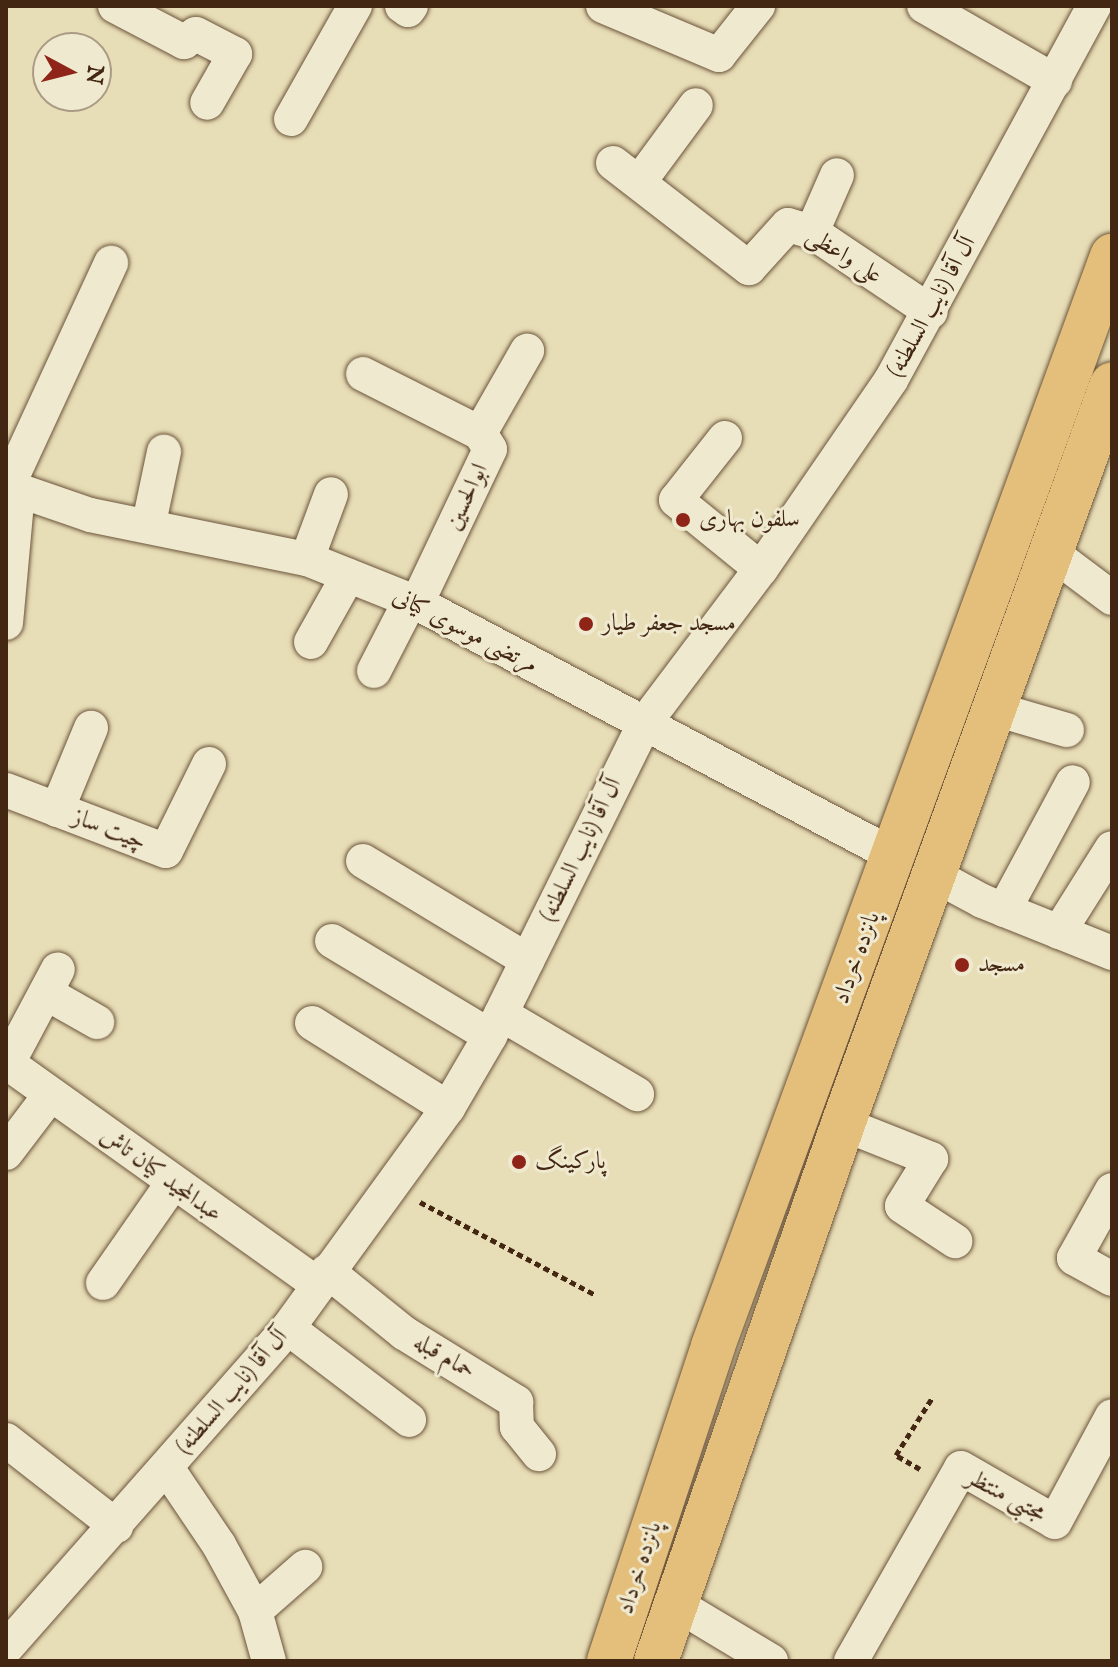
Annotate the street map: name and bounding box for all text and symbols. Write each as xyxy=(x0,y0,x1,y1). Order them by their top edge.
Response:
north arrow xyxy=(32,32,112,112)
text: N xyxy=(79,64,109,86)
street label: علی واعظی xyxy=(801,222,887,290)
street label: آل آقا (نایب السلطنه) xyxy=(881,231,983,383)
street label: ابوالحسین xyxy=(439,459,495,535)
place label: سلفون بهاری xyxy=(699,506,800,534)
marker: سلفون بهاری xyxy=(674,511,692,529)
street label: مرتضی موسوی کیانی xyxy=(388,582,542,680)
place label: مسجد جعفر طیار xyxy=(602,610,736,638)
marker: مسجد جعفر طیار xyxy=(577,615,595,633)
street label: آل آقا (نایب السلطنه) xyxy=(534,773,628,927)
street label: چیت ساز xyxy=(68,803,150,857)
street label: پانزده خرداد xyxy=(827,908,887,1008)
place label: مسجد xyxy=(978,951,1025,979)
marker: مسجد xyxy=(953,956,971,974)
street label: عبدالمجید کیان تاش xyxy=(95,1121,227,1229)
place label: پارکینگ xyxy=(535,1148,606,1176)
marker: پارکینگ xyxy=(510,1153,528,1171)
street label: آل آقا (نایب السلطنه) xyxy=(170,1323,294,1461)
street label: حمام قبله xyxy=(408,1328,480,1386)
street label: مجتبی منتظر xyxy=(961,1463,1051,1529)
street label: پانزده خرداد xyxy=(611,1518,669,1618)

